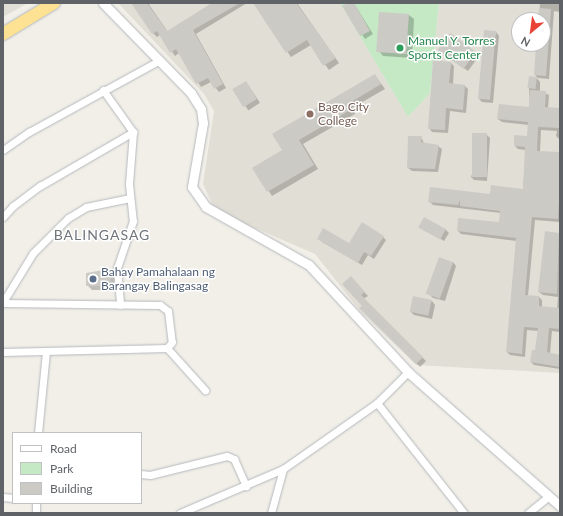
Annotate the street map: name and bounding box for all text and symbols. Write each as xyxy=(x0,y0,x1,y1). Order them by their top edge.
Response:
north arrow xyxy=(511,12,551,52)
place label: Manuel Y. Torres Sports Center xyxy=(408,34,495,62)
text: N xyxy=(519,34,532,50)
marker: Manuel Y. Torres Sports Center xyxy=(395,43,405,53)
place label: Bago City College xyxy=(318,100,369,128)
marker: Bago City College xyxy=(305,109,315,119)
district label: BALINGASAG xyxy=(54,227,150,243)
place label: Bahay Pamahalaan ng Barangay Balingasag xyxy=(101,265,215,293)
marker: Bahay Pamahalaan ng Barangay Balingasag xyxy=(88,274,98,284)
legend xyxy=(12,432,142,504)
text: Road xyxy=(50,441,77,456)
text: Park xyxy=(50,461,73,476)
text: Building xyxy=(50,481,93,496)

